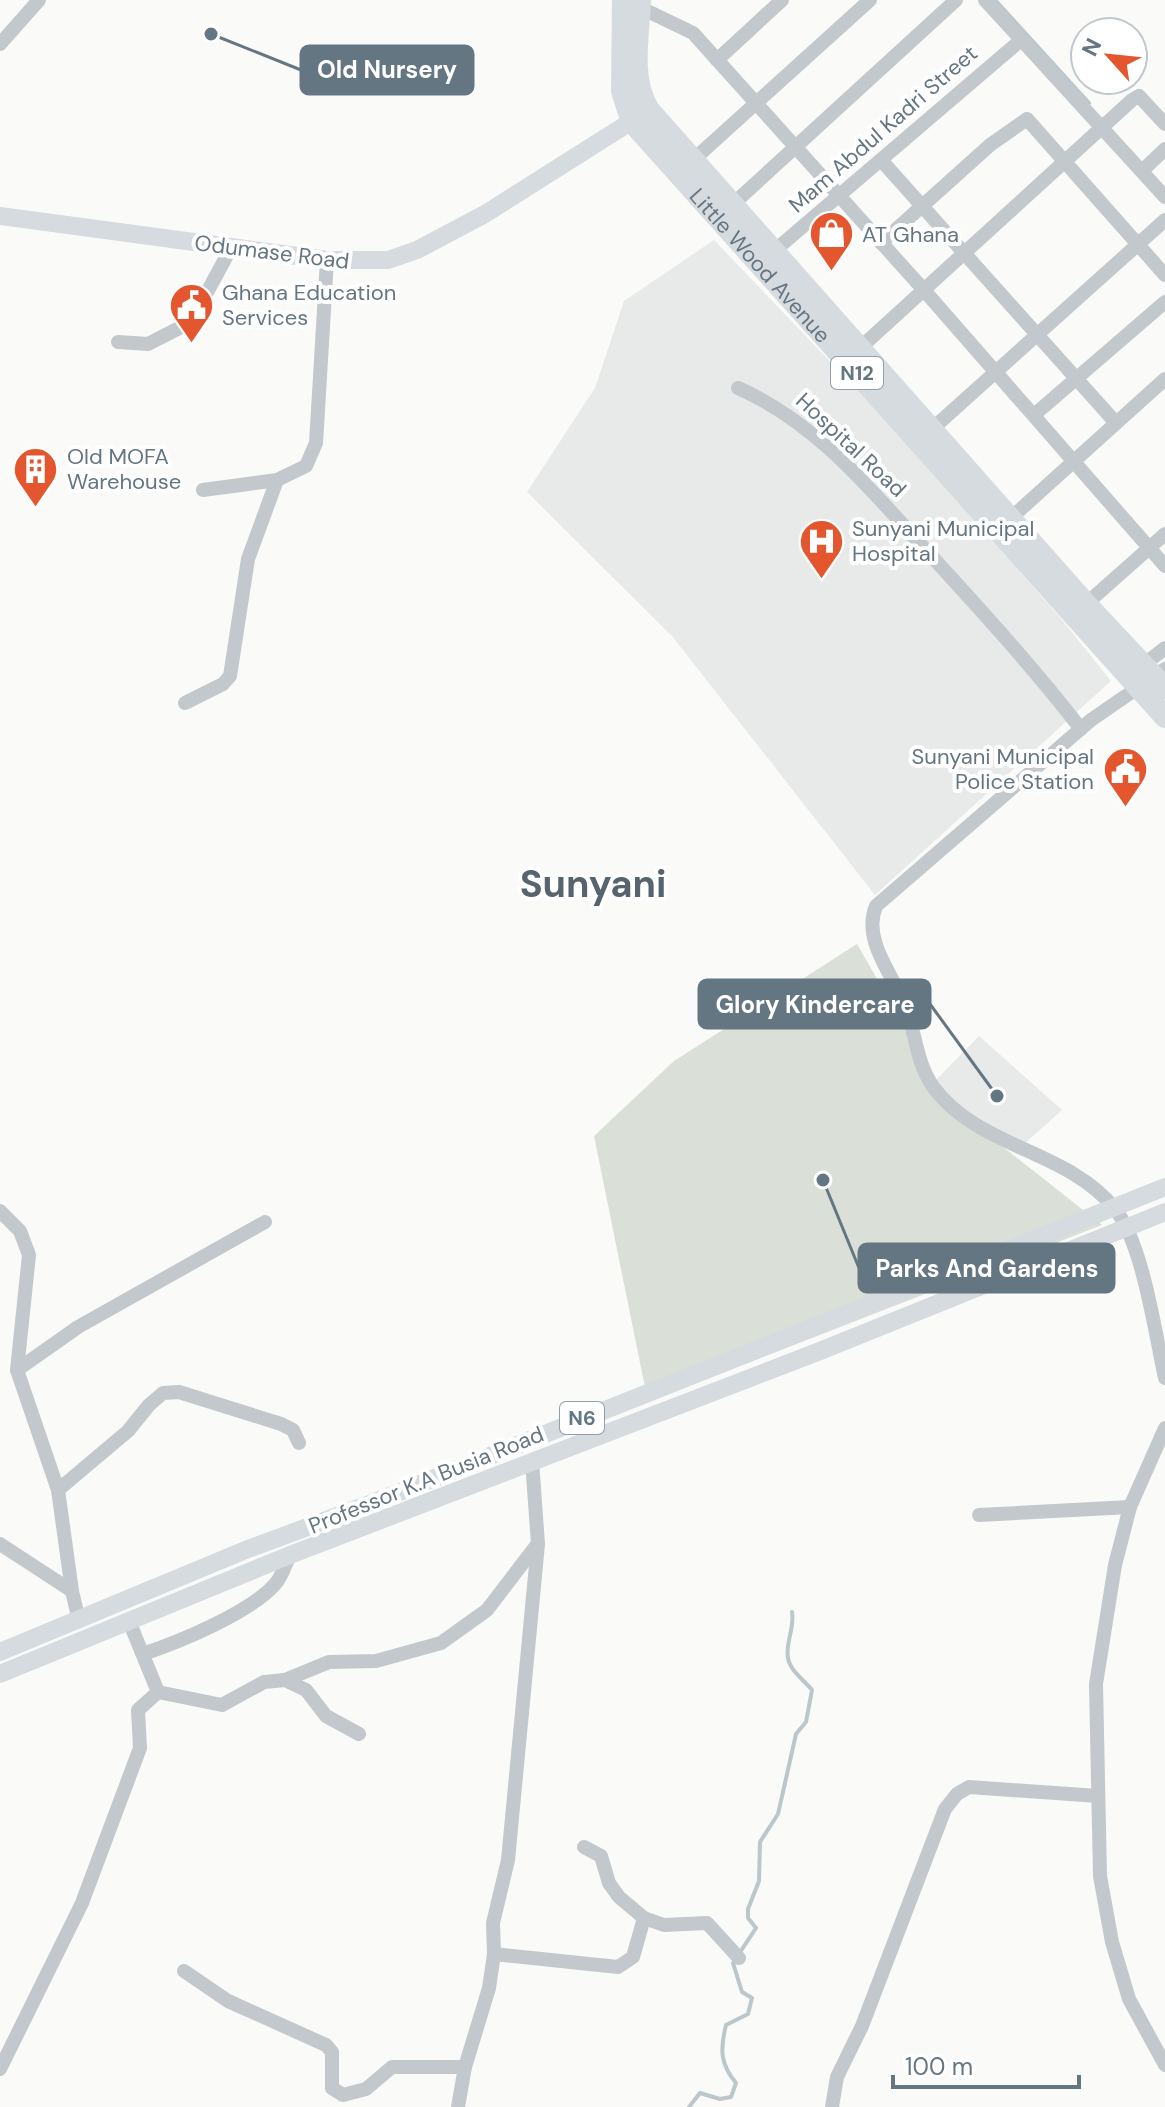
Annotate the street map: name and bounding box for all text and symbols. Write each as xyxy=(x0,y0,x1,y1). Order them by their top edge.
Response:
north arrow xyxy=(1069,16,1149,96)
text: N xyxy=(1075,33,1108,61)
street label: Mam Abdul Kadri Street xyxy=(782,39,984,219)
callout: Old Nursery xyxy=(301,46,473,94)
text: Old Nursery xyxy=(317,54,458,85)
street label: Little Wood Avenue xyxy=(683,182,837,349)
shop icon: AT Ghana xyxy=(807,210,855,273)
place label: AT Ghana xyxy=(862,220,959,249)
street label: Odumase Road xyxy=(193,228,351,276)
place label: Ghana Education Services xyxy=(222,278,396,332)
public building icon: Ghana Education Services xyxy=(167,281,215,344)
road number: N12 xyxy=(831,357,883,389)
street label: Hospital Road xyxy=(790,386,912,504)
place label: Old MOFA Warehouse xyxy=(67,442,181,496)
building icon: Old MOFA Warehouse xyxy=(12,445,60,508)
place label: Sunyani Municipal Hospital xyxy=(852,514,1034,568)
hospital icon: Sunyani Municipal Hospital xyxy=(797,517,845,580)
place label: Sunyani Municipal Police Station xyxy=(912,742,1094,796)
public building icon: Sunyani Municipal Police Station xyxy=(1101,745,1149,808)
district label: Sunyani xyxy=(520,859,666,909)
callout: Glory Kindercare xyxy=(699,980,930,1028)
text: Glory Kindercare xyxy=(715,989,915,1020)
callout: Parks And Gardens xyxy=(859,1244,1114,1292)
text: Parks And Gardens xyxy=(876,1253,1098,1284)
road number: N6 xyxy=(560,1402,604,1434)
street label: Professor K.A Busia Road xyxy=(304,1420,548,1540)
scale bar xyxy=(893,2039,1079,2089)
text: 100 m xyxy=(905,2051,973,2082)

